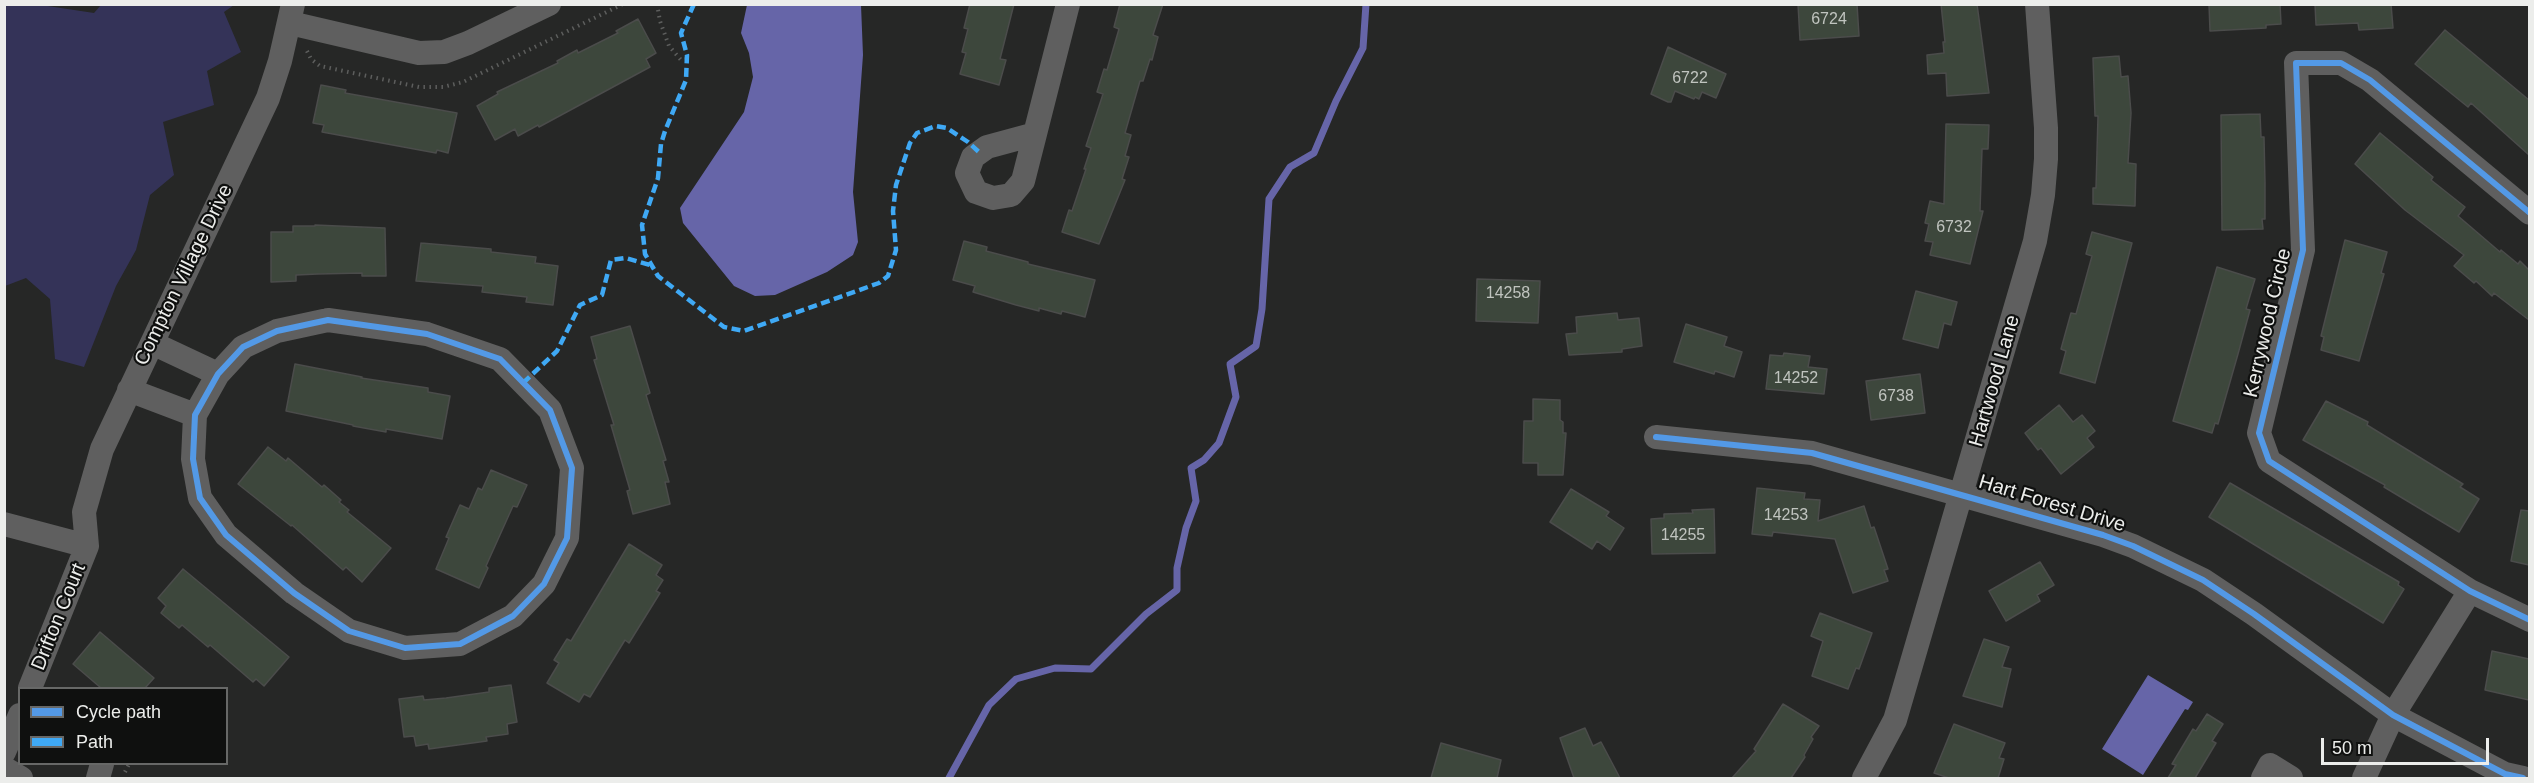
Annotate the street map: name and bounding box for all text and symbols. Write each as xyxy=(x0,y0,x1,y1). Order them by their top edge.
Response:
house number: 6724 xyxy=(1811,10,1847,30)
house number: 6722 xyxy=(1672,69,1708,89)
street label: Compton Village Drive xyxy=(130,180,238,370)
house number: 6732 xyxy=(1936,218,1972,238)
street label: Kerrywood Circle xyxy=(2239,246,2297,400)
house number: 14258 xyxy=(1486,284,1530,304)
street label: Hartwood Lane xyxy=(1965,312,2025,450)
house number: 14252 xyxy=(1774,369,1818,389)
house number: 6738 xyxy=(1878,387,1914,407)
street label: Hart Forest Drive xyxy=(1976,470,2128,538)
house number: 14253 xyxy=(1764,506,1808,526)
house number: 14255 xyxy=(1661,526,1705,546)
street label: Drifton Court xyxy=(27,560,91,674)
legend xyxy=(18,687,228,765)
text: Cycle path xyxy=(76,702,161,722)
scale bar xyxy=(2324,726,2492,764)
text: Path xyxy=(76,732,113,752)
text: 50 m xyxy=(2332,738,2372,758)

